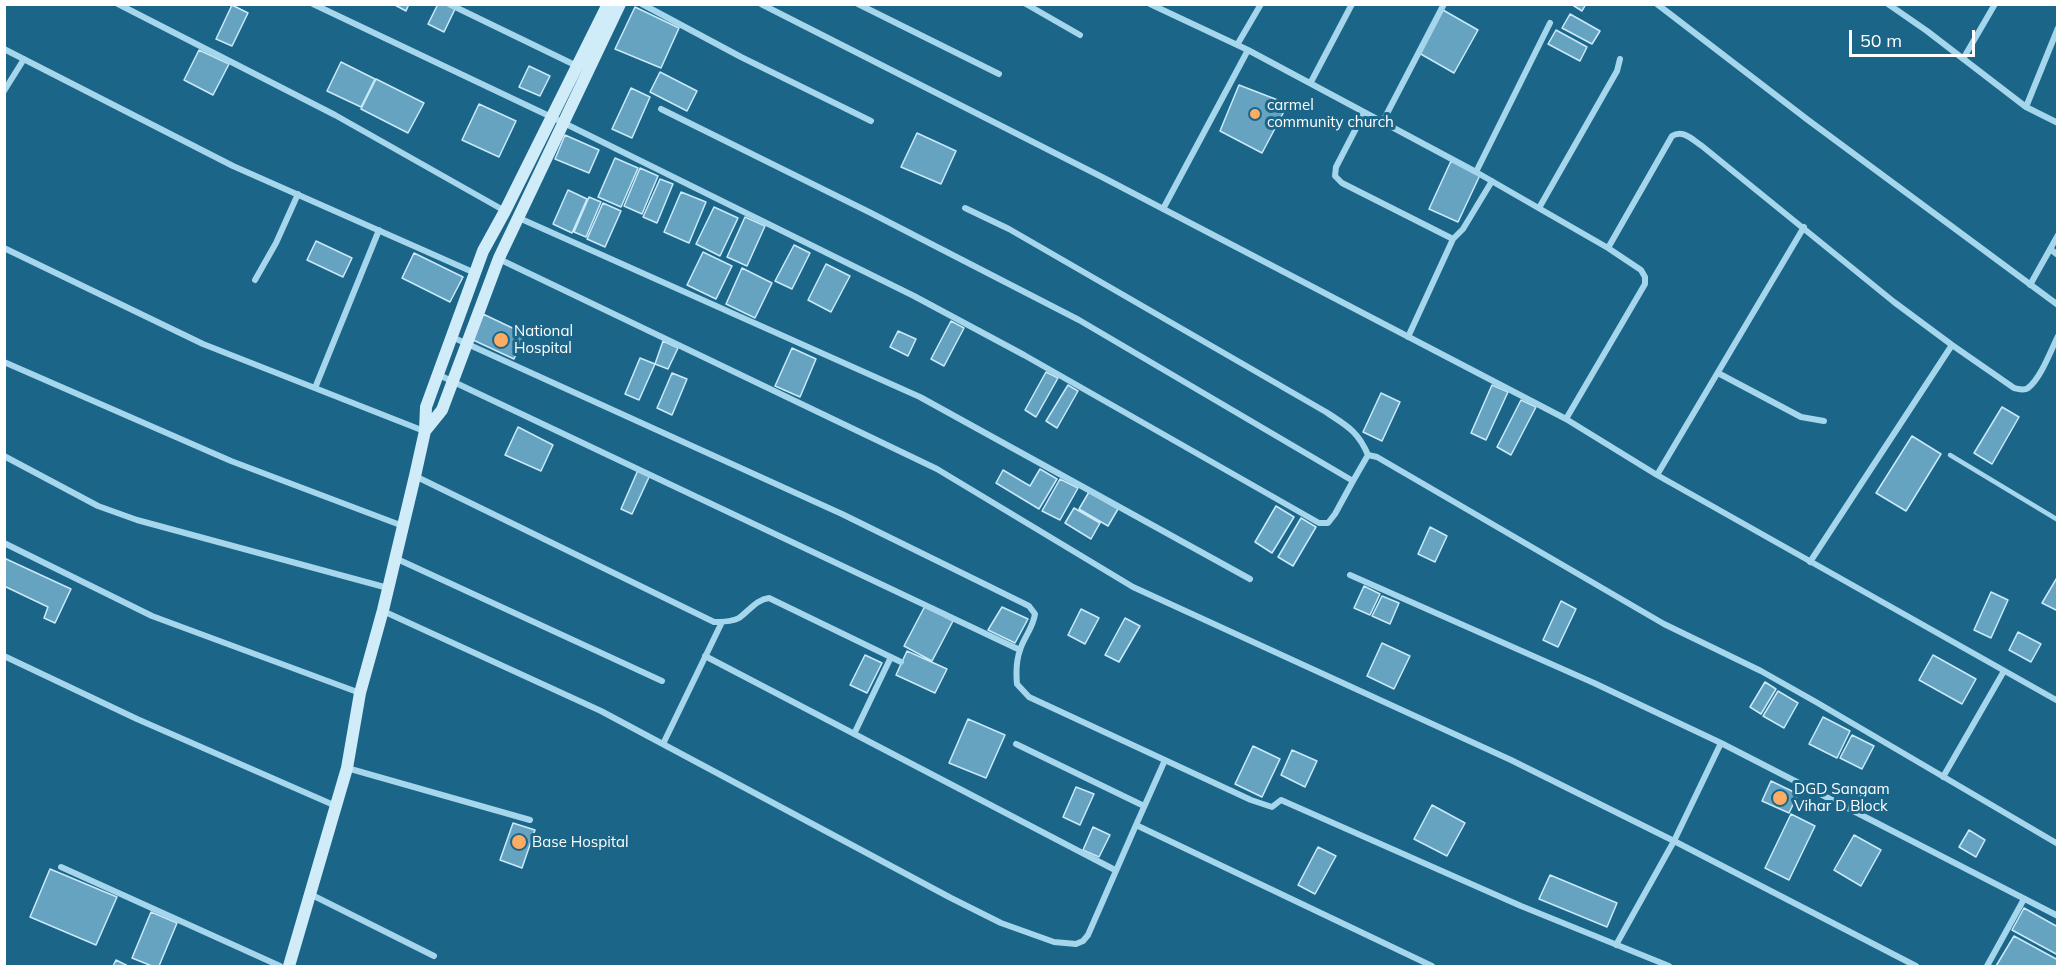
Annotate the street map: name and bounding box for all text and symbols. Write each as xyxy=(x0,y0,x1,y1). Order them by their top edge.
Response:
scale bar xyxy=(1852,18,1978,56)
text: 50 m xyxy=(1860,29,1902,52)
place label: carmel community church xyxy=(1267,96,1394,131)
marker: carmel community church xyxy=(1248,107,1262,121)
place label: National Hospital xyxy=(514,322,573,357)
marker: National Hospital xyxy=(492,331,510,349)
place label: DGD Sangam Vihar D Block xyxy=(1794,780,1890,815)
marker: DGD Sangam Vihar D Block xyxy=(1771,789,1789,807)
marker: Base Hospital xyxy=(510,833,528,851)
place label: Base Hospital xyxy=(532,833,629,851)

